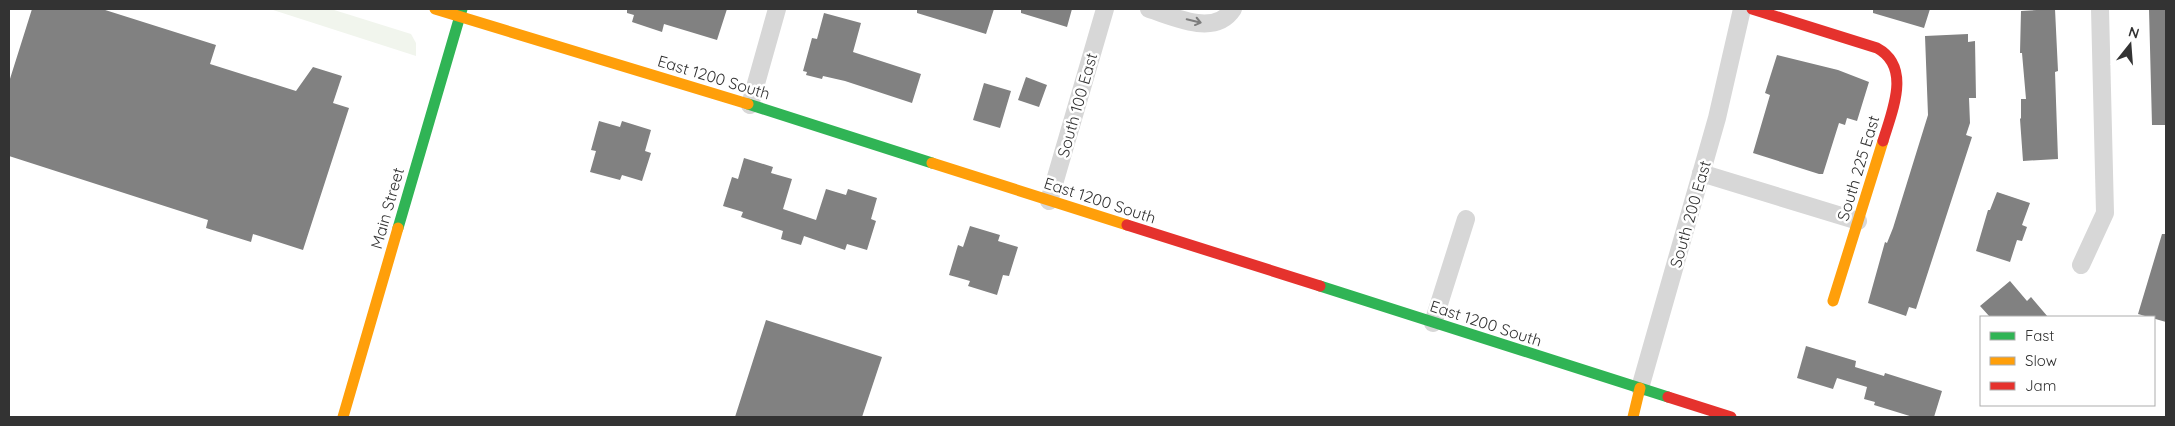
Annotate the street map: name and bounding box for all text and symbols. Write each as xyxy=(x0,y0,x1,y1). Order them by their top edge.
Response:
one-way arrow xyxy=(1185,17,1201,26)
north arrow xyxy=(2105,20,2155,70)
text: N xyxy=(2126,22,2141,43)
street label: East 1200 South xyxy=(655,50,773,104)
street label: South 100 East xyxy=(1053,50,1101,160)
street label: South 225 East xyxy=(1832,113,1884,223)
street label: South 200 East xyxy=(1665,158,1715,270)
street label: Main Street xyxy=(366,165,408,251)
street label: East 1200 South xyxy=(1041,172,1159,228)
street label: East 1200 South xyxy=(1427,295,1545,351)
legend xyxy=(1980,316,2155,406)
text: Fast xyxy=(2025,326,2054,345)
text: Slow xyxy=(2025,351,2057,370)
text: Jam xyxy=(2025,376,2056,395)

